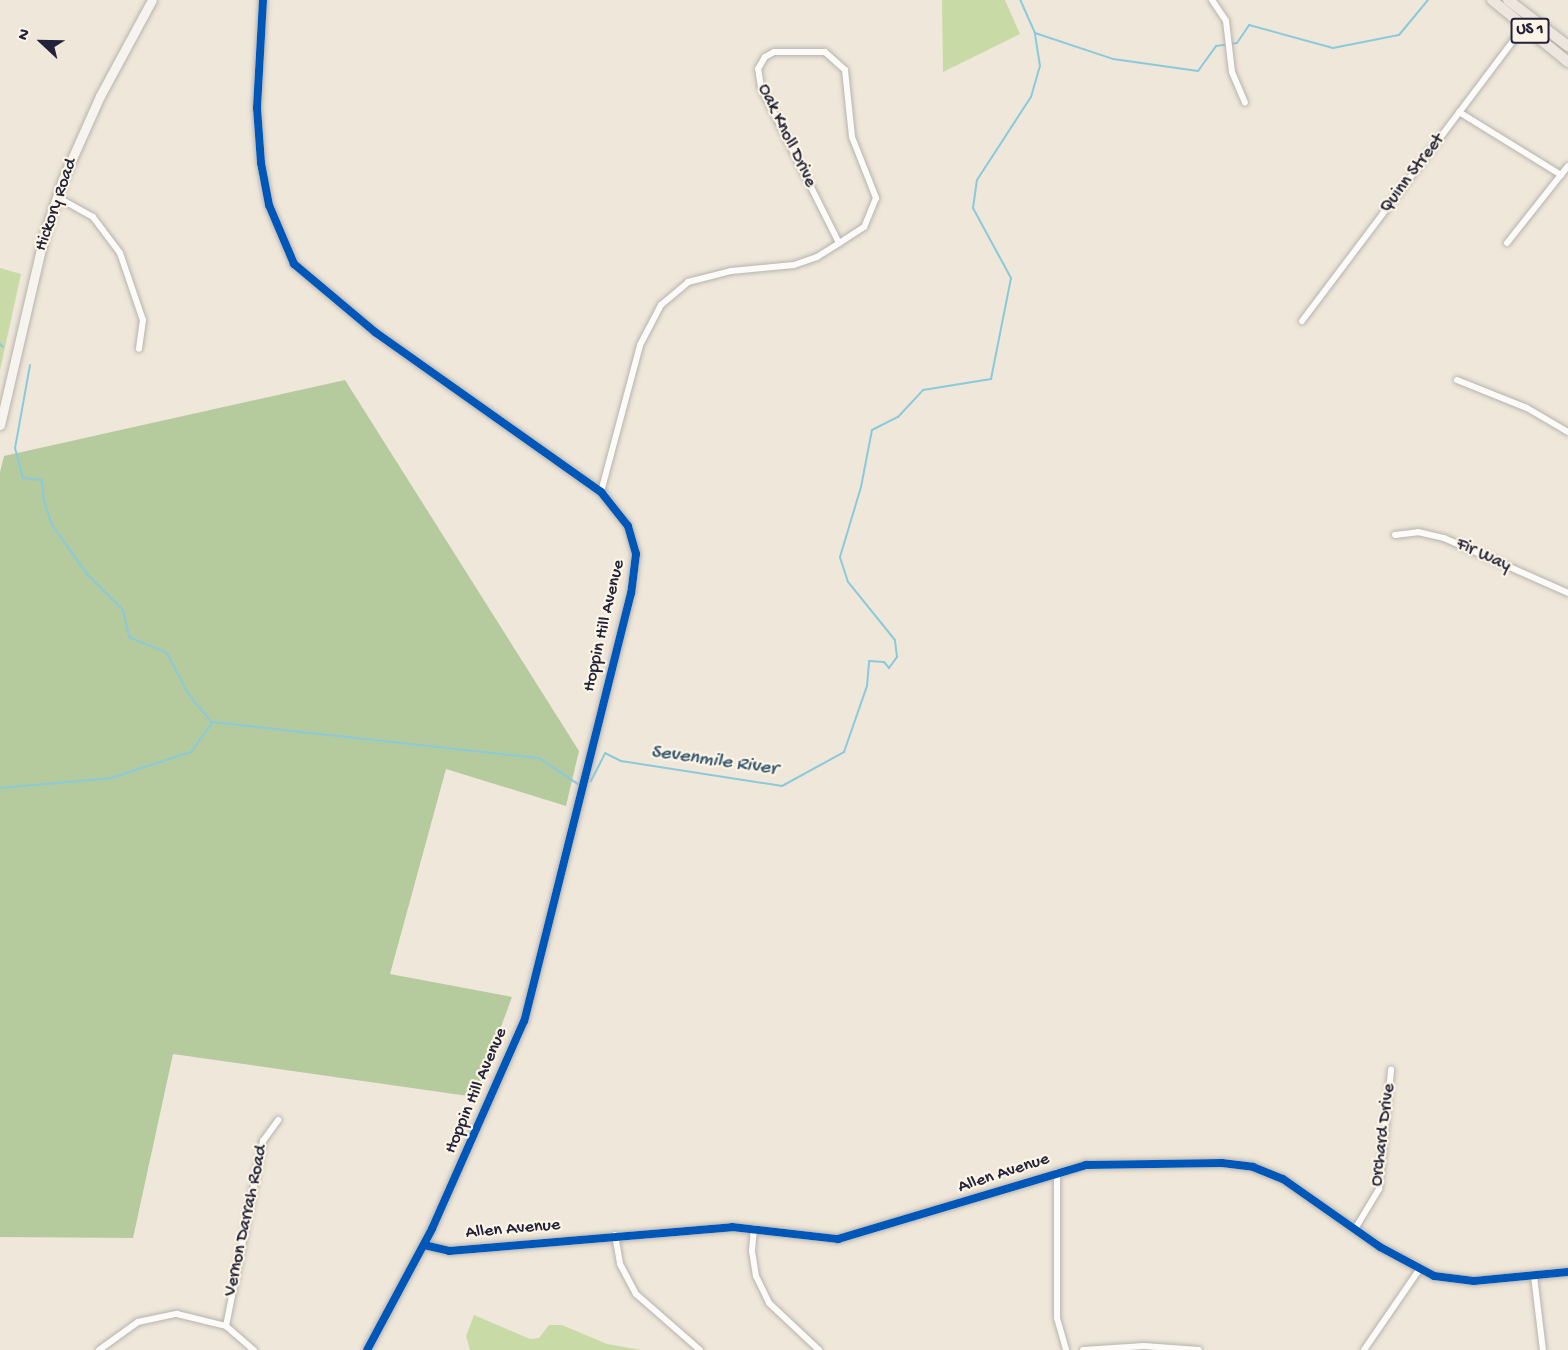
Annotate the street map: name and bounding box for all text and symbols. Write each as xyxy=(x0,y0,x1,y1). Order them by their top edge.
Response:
north arrow xyxy=(12,12,72,72)
road number: US 1 xyxy=(1510,18,1550,44)
text: N xyxy=(14,27,36,43)
street label: Oak Knoll Drive xyxy=(752,81,820,191)
street label: Quinn Street xyxy=(1376,130,1450,218)
street label: Hickory Road xyxy=(31,156,83,254)
street label: Fir Way xyxy=(1452,534,1514,578)
street label: Hoppin Hill Avenue xyxy=(579,558,631,694)
water label: Sevenmile River xyxy=(649,740,779,782)
street label: Hoppin Hill Avenue xyxy=(441,1025,513,1157)
street label: Orchard Drive xyxy=(1367,1082,1401,1188)
street label: Vernon Darrah Road xyxy=(220,1143,274,1299)
street label: Allen Avenue xyxy=(956,1149,1052,1199)
street label: Allen Avenue xyxy=(465,1215,561,1245)

